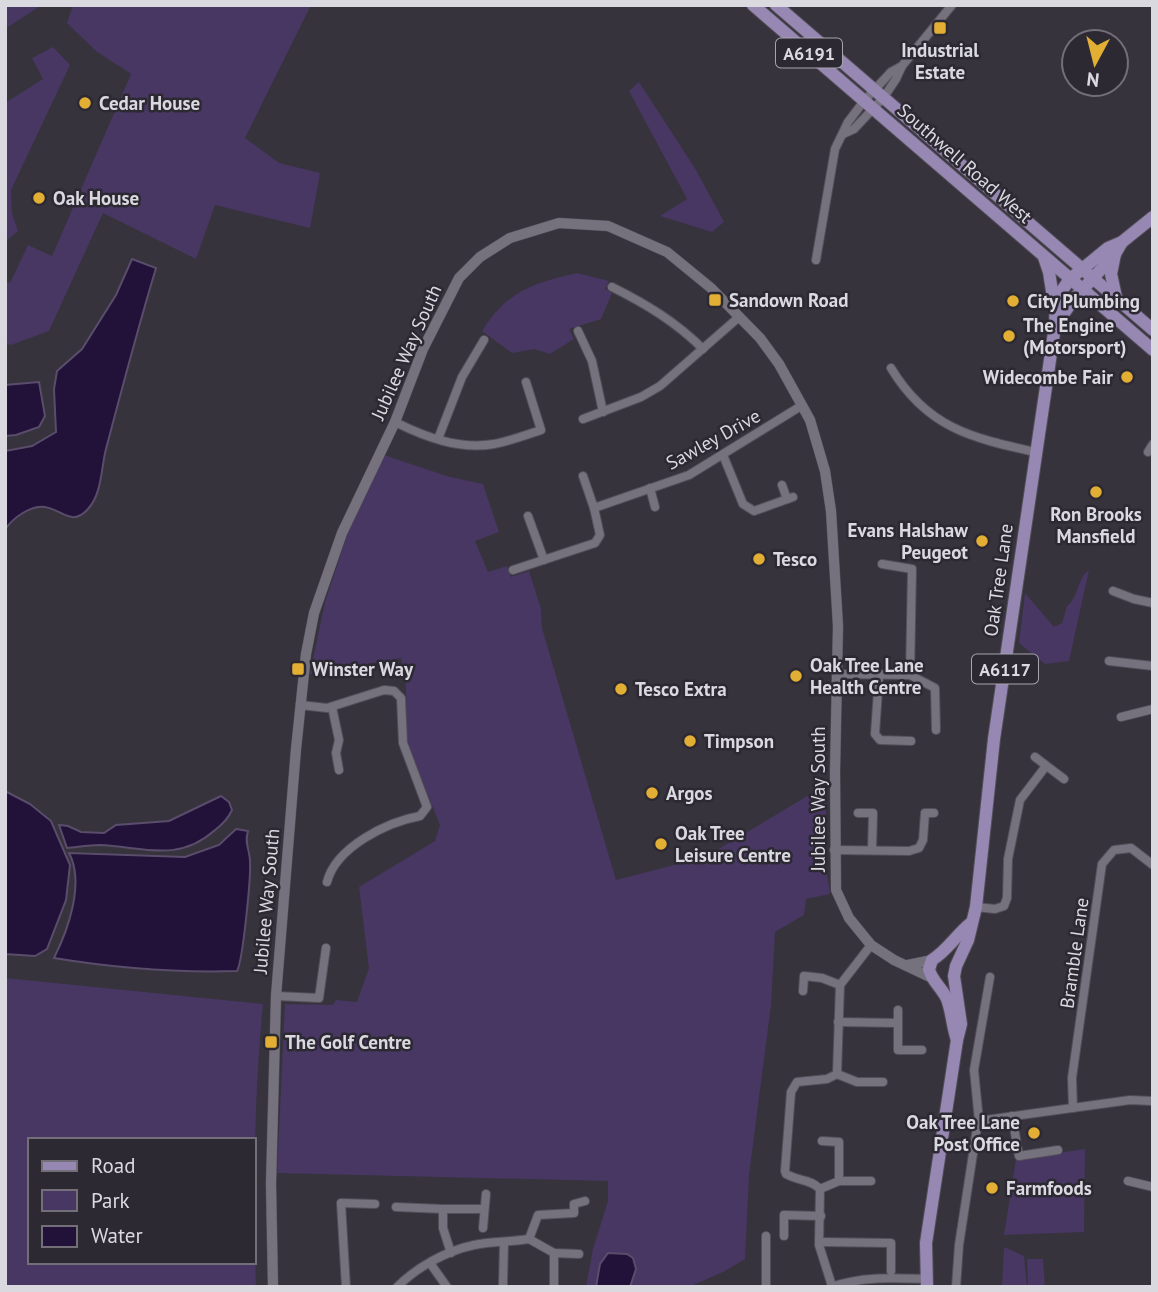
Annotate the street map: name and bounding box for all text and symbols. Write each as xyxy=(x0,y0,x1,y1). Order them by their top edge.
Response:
marker: Industrial Estate xyxy=(932,20,948,36)
north arrow xyxy=(1060,28,1130,98)
road number: A6191 xyxy=(776,38,842,68)
place label: Industrial Estate xyxy=(901,38,979,84)
text: N xyxy=(1085,67,1101,93)
place label: Cedar House xyxy=(99,91,200,115)
marker: Cedar House xyxy=(77,95,93,111)
street label: Southwell Road West xyxy=(893,98,1038,228)
place label: Oak House xyxy=(53,186,139,210)
marker: Oak House xyxy=(31,190,47,206)
street label: Jubilee Way South xyxy=(365,281,447,424)
place label: Sandown Road xyxy=(729,288,848,312)
place label: City Plumbing xyxy=(1027,289,1140,313)
marker: Sandown Road xyxy=(707,292,723,308)
marker: City Plumbing xyxy=(1005,293,1021,309)
place label: The Engine (Motorsport) xyxy=(1023,313,1126,359)
marker: The Engine (Motorsport) xyxy=(1001,328,1017,344)
place label: Widecombe Fair xyxy=(983,365,1113,389)
marker: Widecombe Fair xyxy=(1119,369,1135,385)
street label: Sawley Drive xyxy=(662,403,764,475)
marker: Ron Brooks Mansfield xyxy=(1088,484,1104,500)
place label: Ron Brooks Mansfield xyxy=(1050,502,1142,548)
place label: Evans Halshaw Peugeot xyxy=(848,518,968,564)
street label: Oak Tree Lane xyxy=(978,522,1018,638)
marker: Evans Halshaw Peugeot xyxy=(974,533,990,549)
place label: Tesco xyxy=(773,547,817,571)
marker: Tesco xyxy=(751,551,767,567)
place label: Oak Tree Lane Health Centre xyxy=(810,653,924,699)
road number: A6117 xyxy=(972,654,1038,684)
place label: Winster Way xyxy=(312,657,414,681)
marker: Winster Way xyxy=(290,661,306,677)
marker: Oak Tree Lane Health Centre xyxy=(788,668,804,684)
place label: Tesco Extra xyxy=(635,677,727,701)
marker: Tesco Extra xyxy=(613,681,629,697)
street label: Jubilee Way South xyxy=(806,726,830,873)
place label: Timpson xyxy=(704,729,774,753)
marker: Timpson xyxy=(682,733,698,749)
place label: Argos xyxy=(666,781,713,805)
marker: Argos xyxy=(644,785,660,801)
place label: Oak Tree Leisure Centre xyxy=(675,821,791,867)
street label: Jubilee Way South xyxy=(248,828,284,975)
marker: Oak Tree Leisure Centre xyxy=(653,836,669,852)
street label: Bramble Lane xyxy=(1054,896,1094,1010)
place label: The Golf Centre xyxy=(285,1030,411,1054)
marker: The Golf Centre xyxy=(263,1034,279,1050)
place label: Oak Tree Lane Post Office xyxy=(906,1110,1020,1156)
marker: Oak Tree Lane Post Office xyxy=(1026,1125,1042,1141)
legend xyxy=(28,1138,256,1264)
text: Road xyxy=(91,1152,135,1179)
place label: Farmfoods xyxy=(1006,1176,1092,1200)
marker: Farmfoods xyxy=(984,1180,1000,1196)
text: Park xyxy=(91,1187,130,1214)
text: Water xyxy=(91,1222,143,1249)

